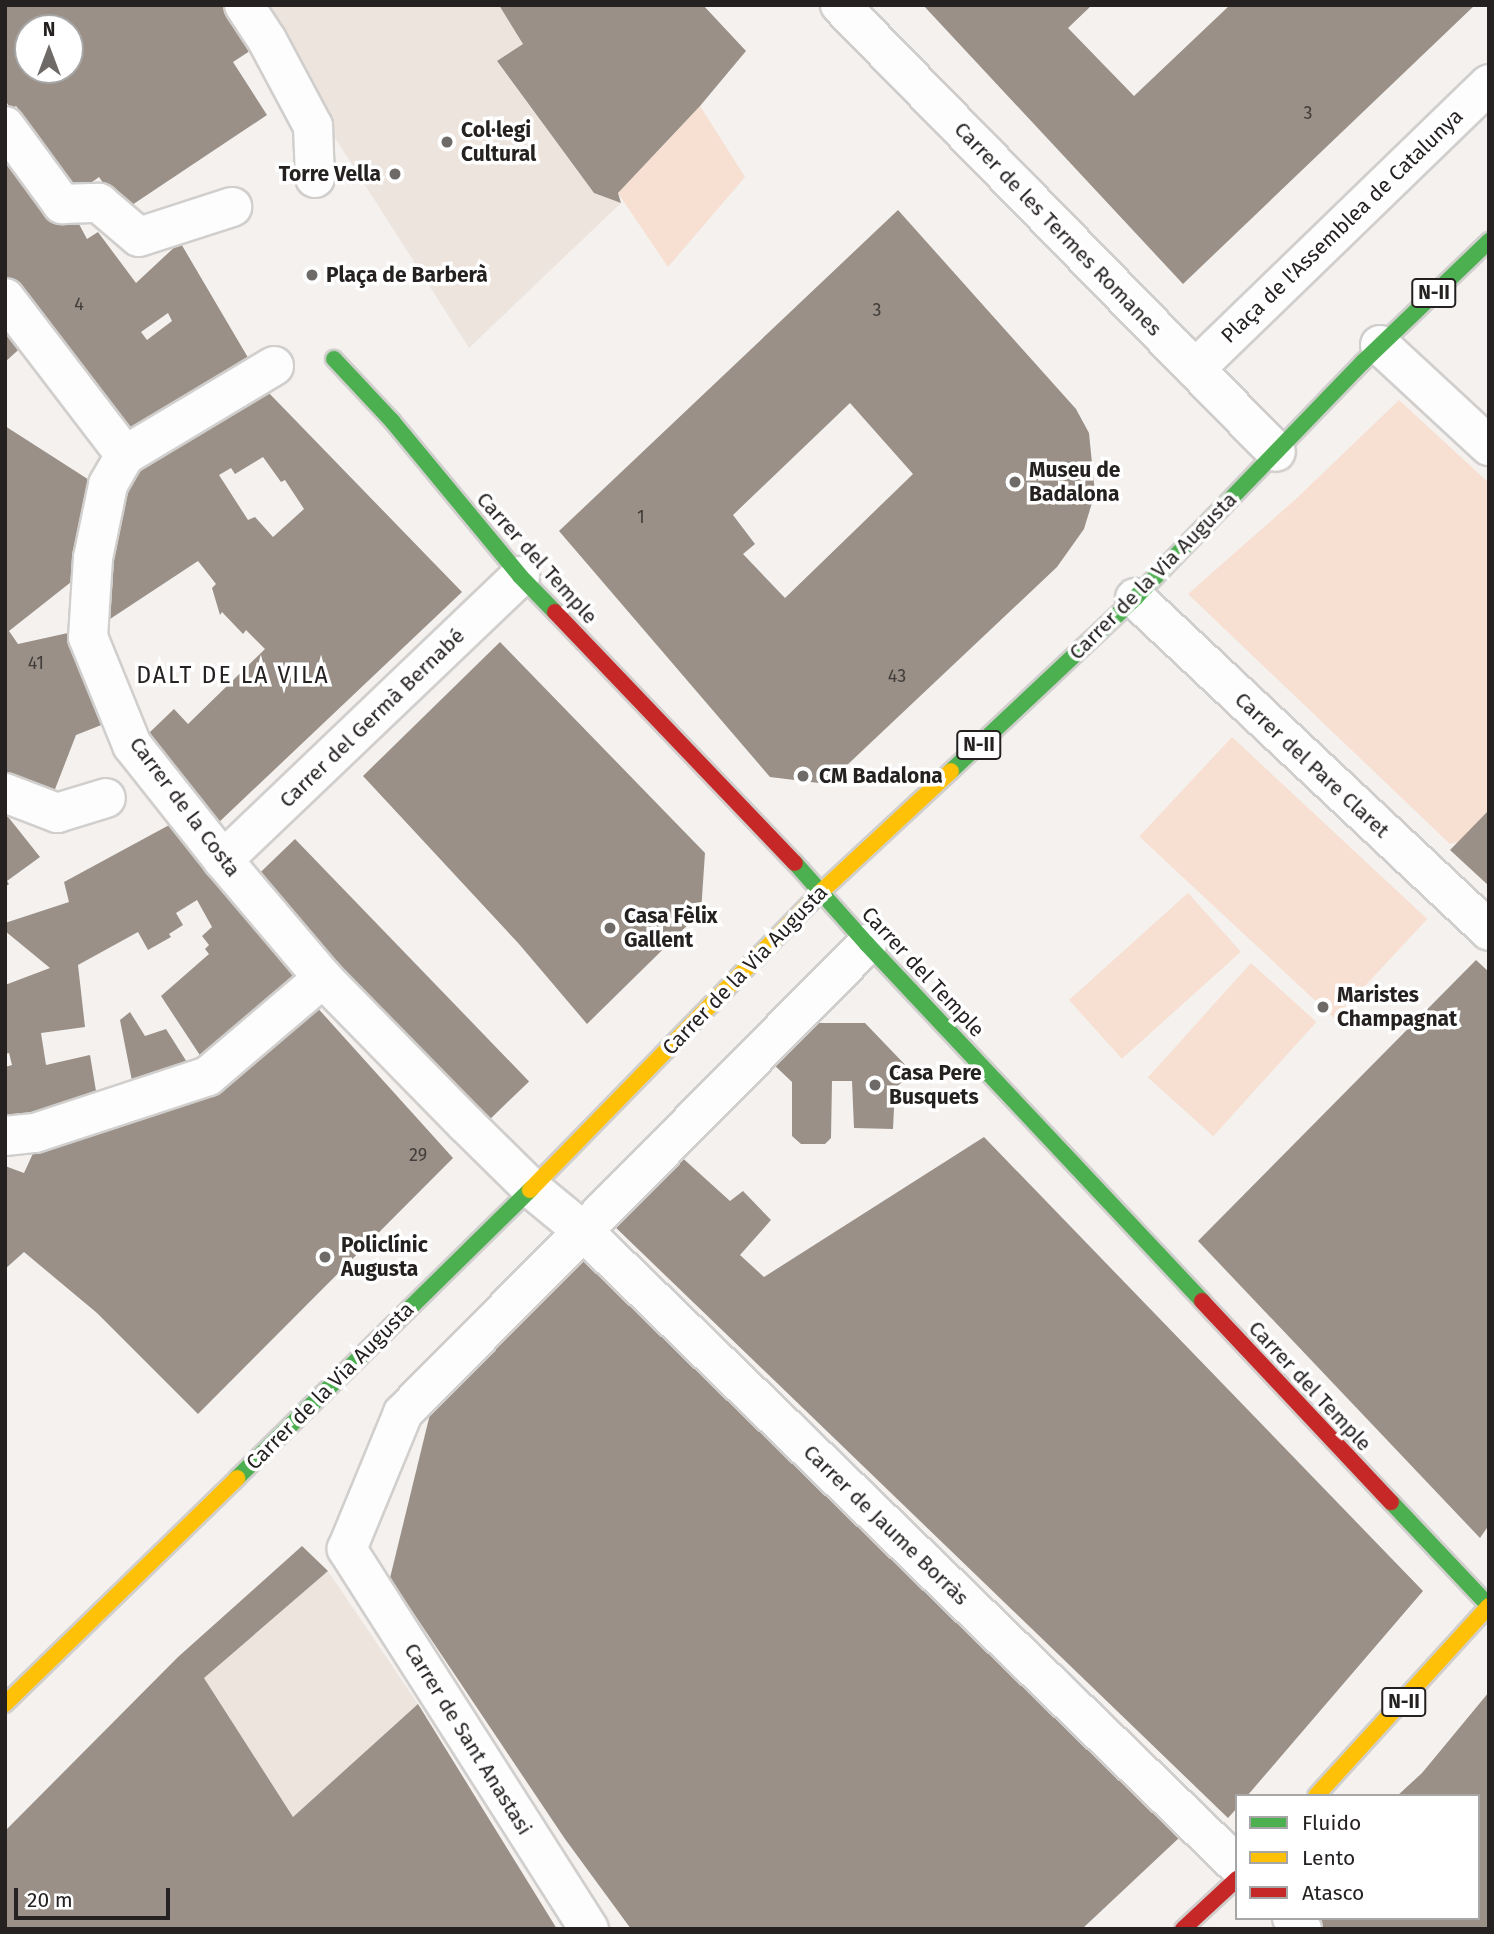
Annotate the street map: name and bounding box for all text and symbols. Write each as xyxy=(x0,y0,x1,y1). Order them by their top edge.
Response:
north arrow xyxy=(14,14,84,84)
text: N xyxy=(43,18,55,41)
house number: 3 xyxy=(1304,102,1312,124)
street label: Plaça de l'Assemblea de Catalunya xyxy=(1216,104,1468,348)
place label: Col·legi Cultural xyxy=(461,117,536,167)
street label: Carrer de les Termes Romanes xyxy=(949,117,1167,341)
marker: Col·legi Cultural xyxy=(439,134,455,150)
place label: Torre Vella xyxy=(279,161,381,187)
marker: Torre Vella xyxy=(387,166,403,182)
place label: Plaça de Barberà xyxy=(326,262,488,288)
marker: Plaça de Barberà xyxy=(304,267,320,283)
road number: N-II xyxy=(1411,278,1457,308)
house number: 4 xyxy=(74,293,84,315)
house number: 3 xyxy=(873,299,881,321)
place label: Museu de Badalona xyxy=(1029,457,1120,507)
marker: Museu de Badalona xyxy=(1007,474,1023,490)
street label: Carrer del Temple xyxy=(471,487,603,629)
street label: Carrer de la Via Augusta xyxy=(1064,487,1242,665)
house number: 1 xyxy=(637,506,645,528)
street label: Carrer del Germà Bernabé xyxy=(274,623,470,813)
house number: 41 xyxy=(28,652,44,674)
district label: DALT DE LA VILA xyxy=(138,661,328,689)
house number: 43 xyxy=(888,665,906,687)
street label: Carrer del Pare Claret xyxy=(1230,687,1394,843)
road number: N-II xyxy=(956,730,1002,760)
street label: Carrer de la Costa xyxy=(124,732,246,882)
place label: CM Badalona xyxy=(819,763,943,789)
marker: CM Badalona xyxy=(793,766,813,786)
street label: Carrer de la Via Augusta xyxy=(657,880,833,1060)
street label: Carrer del Temple xyxy=(856,902,990,1042)
place label: Casa Fèlix Gallent xyxy=(624,903,718,953)
marker: Casa Fèlix Gallent xyxy=(602,920,618,936)
place label: Maristes Champagnat xyxy=(1337,982,1457,1032)
marker: Maristes Champagnat xyxy=(1315,999,1331,1015)
place label: Casa Pere Busquets xyxy=(889,1060,982,1110)
marker: Casa Pere Busquets xyxy=(867,1077,883,1093)
house number: 29 xyxy=(409,1144,427,1166)
place label: Policlínic Augusta xyxy=(341,1232,428,1282)
marker: Policlínic Augusta xyxy=(315,1247,335,1267)
street label: Carrer de la Via Augusta xyxy=(241,1297,419,1475)
street label: Carrer del Temple xyxy=(1243,1316,1377,1456)
street label: Carrer de Jaume Borràs xyxy=(798,1440,974,1610)
street label: Carrer de Sant Anastasi xyxy=(399,1638,537,1840)
road number: N-II xyxy=(1381,1686,1427,1718)
legend xyxy=(1235,1794,1480,1920)
text: Fluido xyxy=(1302,1810,1361,1836)
text: Lento xyxy=(1302,1845,1355,1871)
scale bar xyxy=(18,1874,173,1918)
text: Atasco xyxy=(1302,1880,1364,1906)
text: 20 m xyxy=(27,1887,73,1913)

